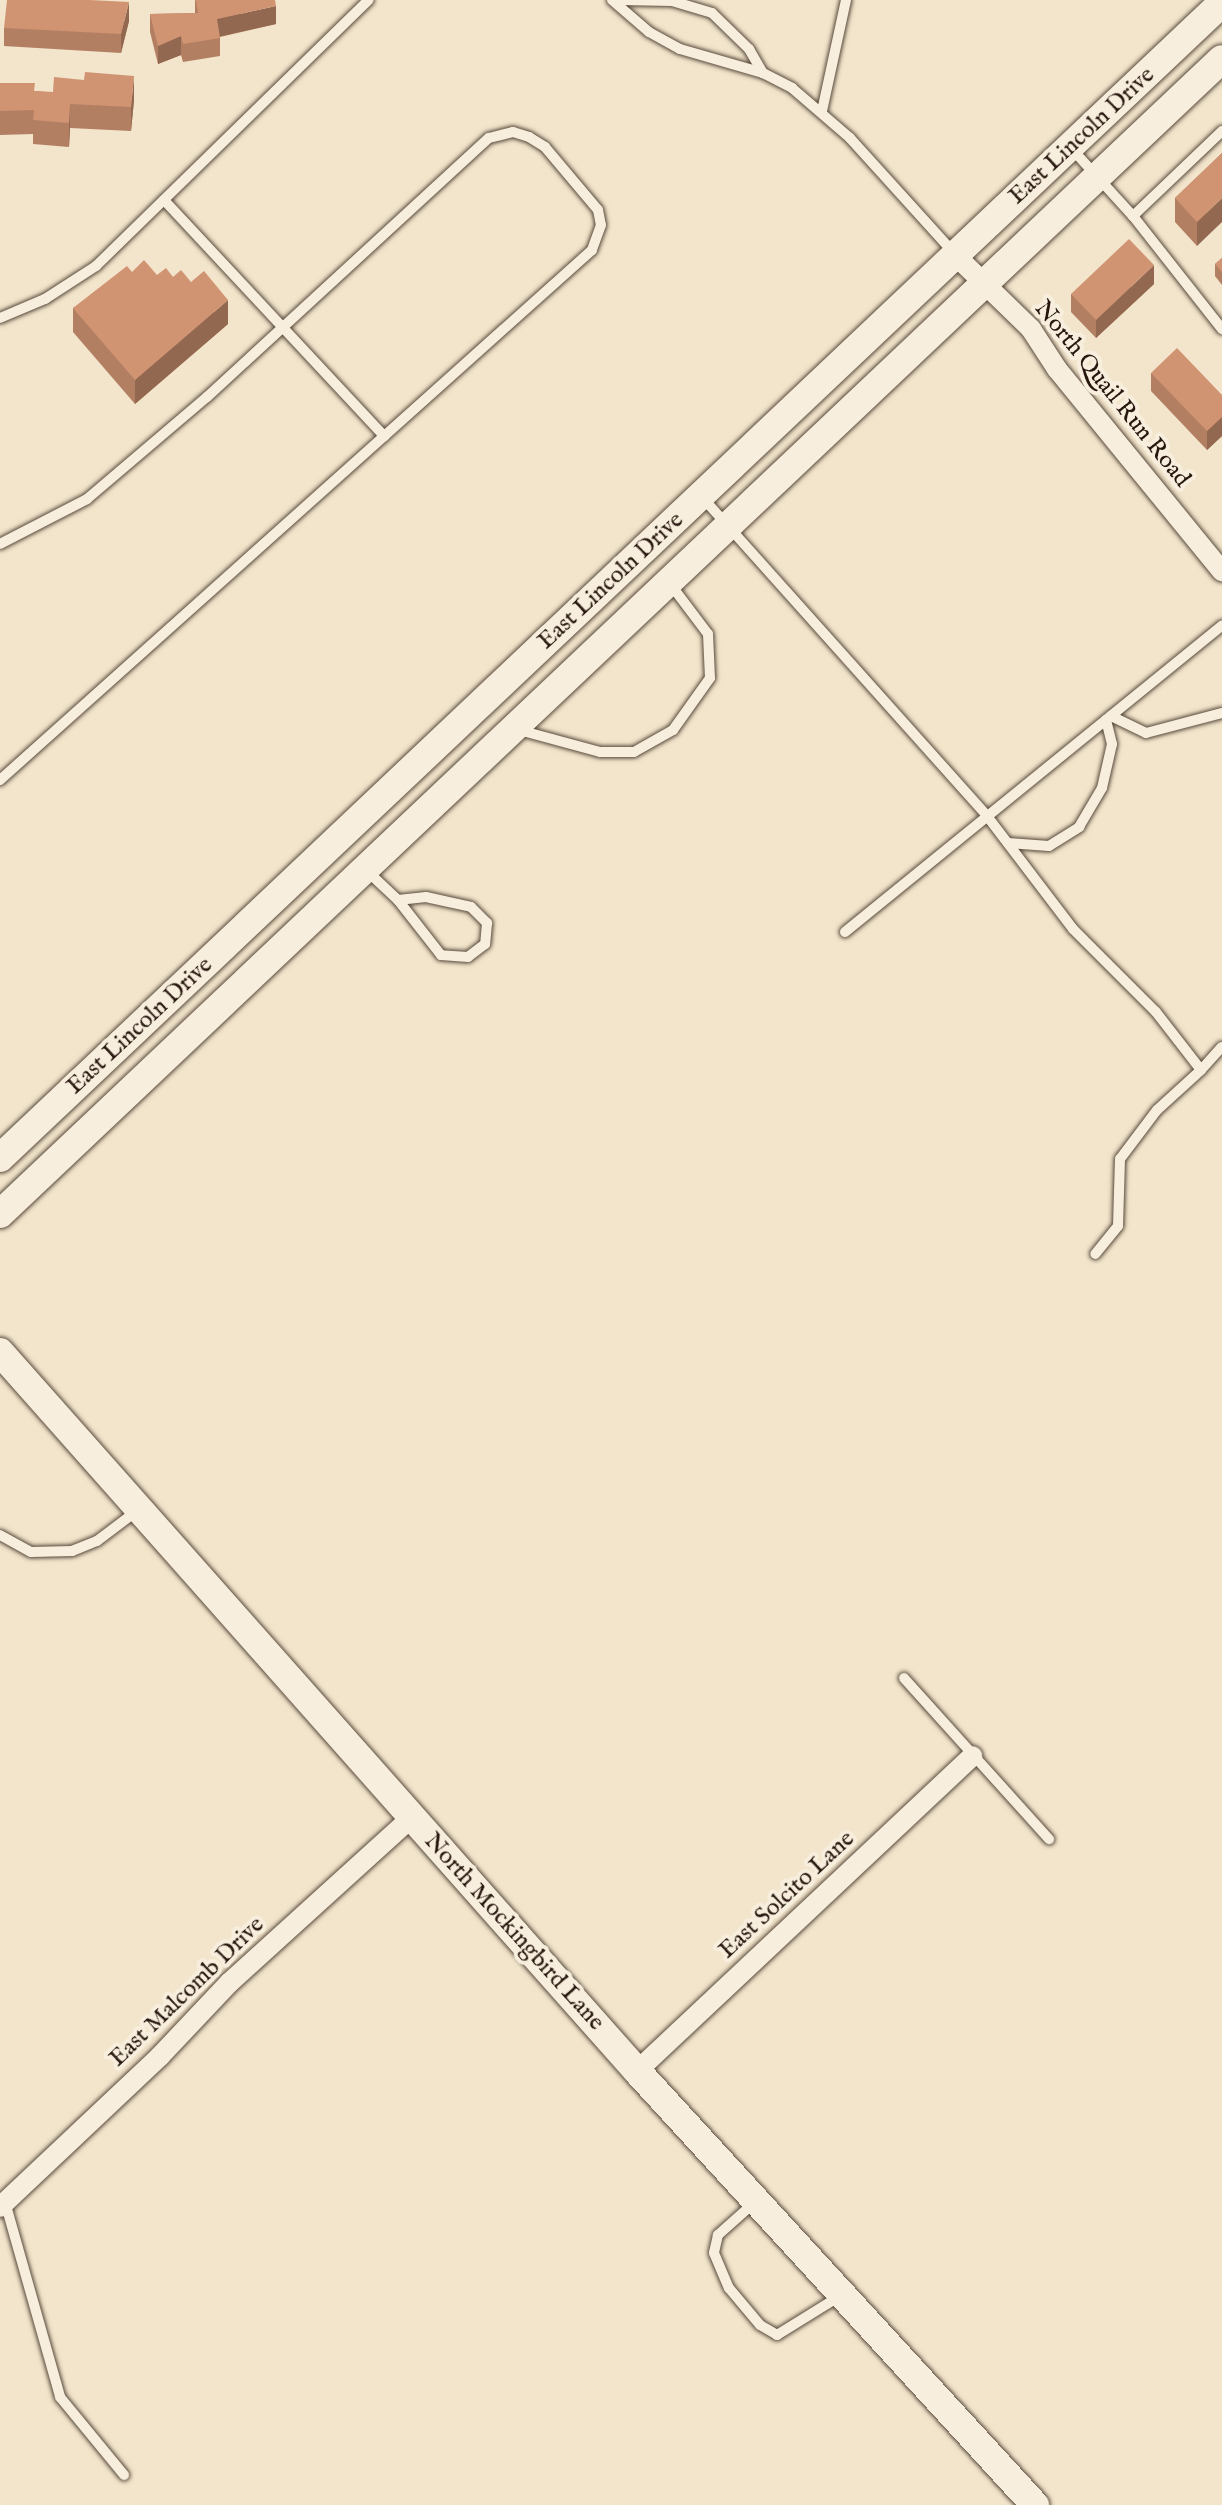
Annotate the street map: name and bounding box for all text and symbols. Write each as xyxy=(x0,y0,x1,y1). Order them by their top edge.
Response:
street label: East Lincoln Drive xyxy=(1003,61,1161,211)
street label: North Quail Run Road xyxy=(1028,295,1196,493)
street label: East Lincoln Drive xyxy=(532,506,690,656)
street label: East Lincoln Drive xyxy=(61,951,219,1101)
street label: East Solcito Lane xyxy=(713,1825,861,1965)
street label: North Mockingbird Lane xyxy=(418,1827,610,2037)
street label: East Malcomb Drive xyxy=(104,1911,270,2073)

